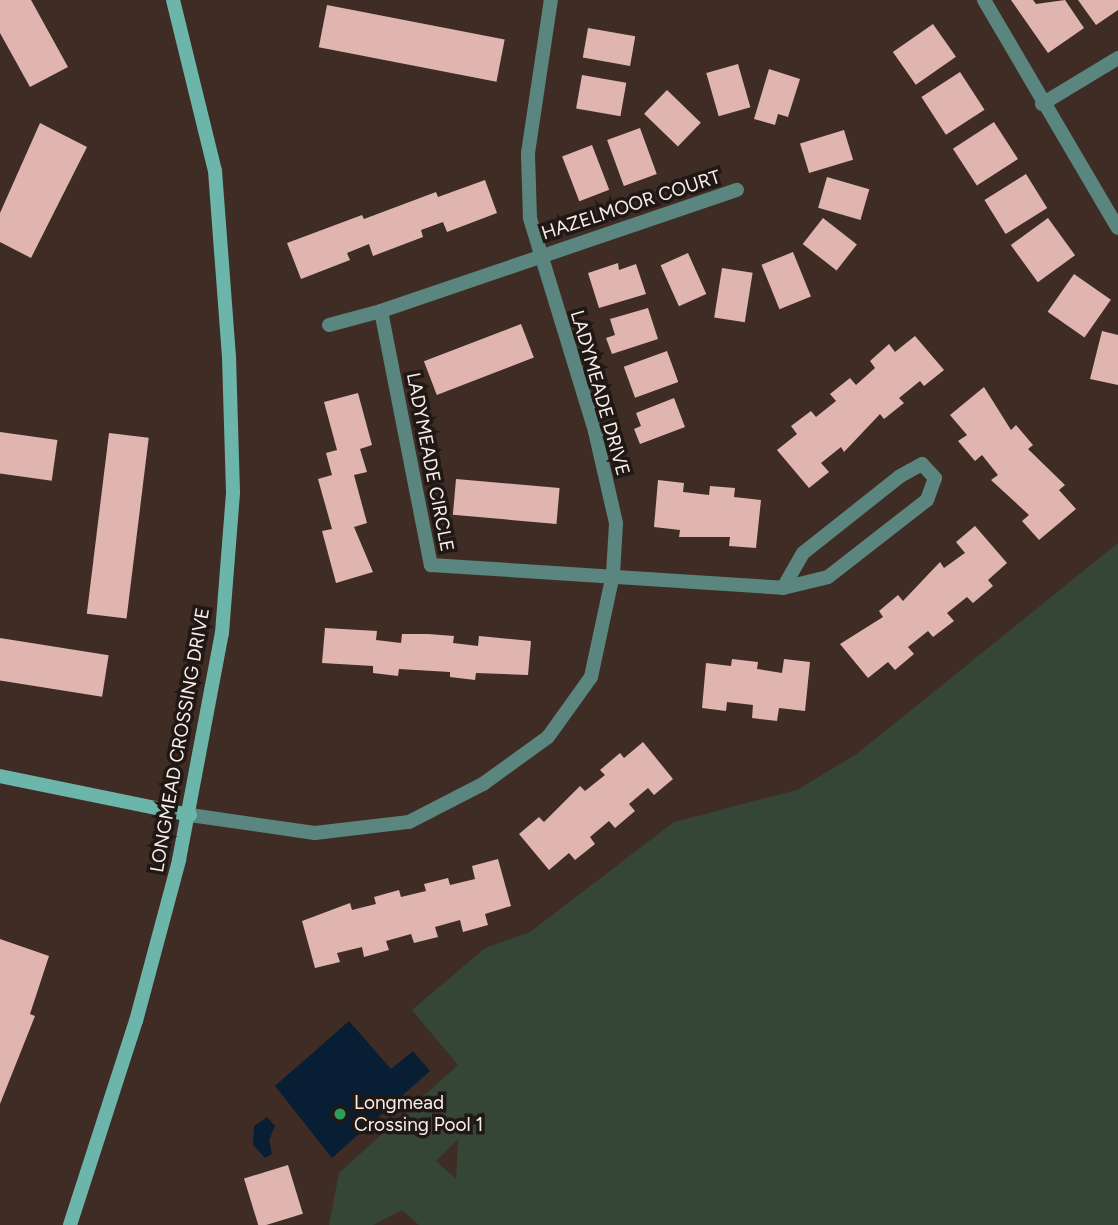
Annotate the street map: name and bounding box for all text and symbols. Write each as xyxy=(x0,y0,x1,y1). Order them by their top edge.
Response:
street label: HAZELMOOR COURT xyxy=(539,165,723,245)
street label: LADYMEADE DRIVE xyxy=(565,308,635,478)
street label: LADYMEADE CIRCLE xyxy=(401,371,459,553)
street label: LONGMEAD CROSSING DRIVE xyxy=(145,606,215,874)
place label: Longmead Crossing Pool 1 xyxy=(354,1092,483,1136)
marker: Longmead Crossing Pool 1 xyxy=(332,1106,348,1122)

